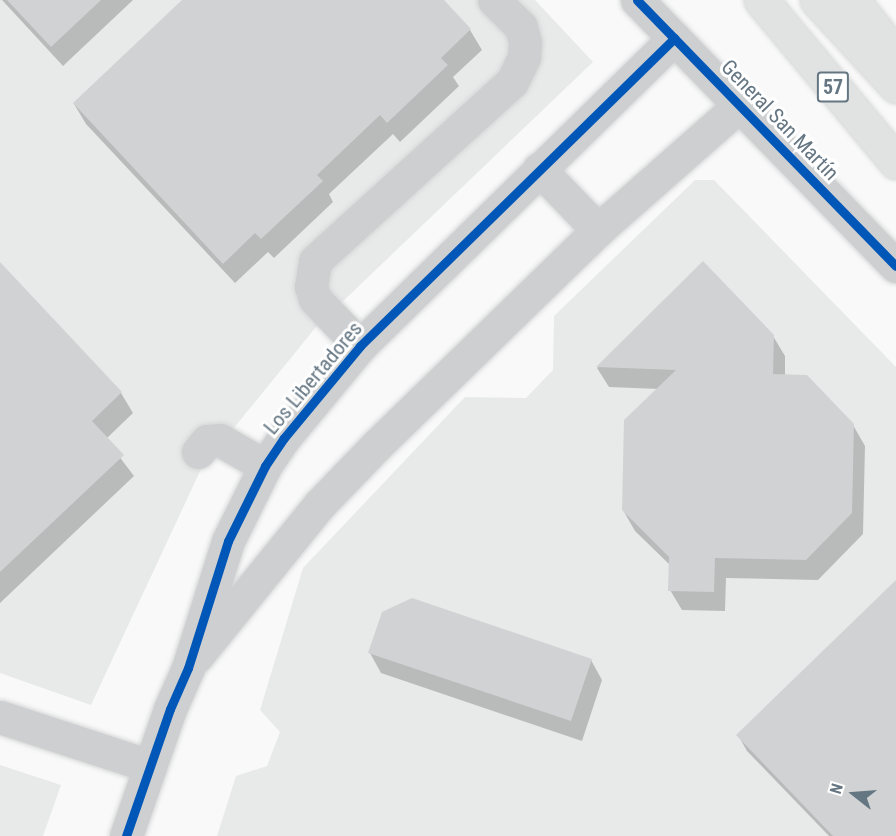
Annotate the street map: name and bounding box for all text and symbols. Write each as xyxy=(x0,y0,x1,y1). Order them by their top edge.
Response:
street label: General San Martín xyxy=(716,54,844,186)
road number: 57 xyxy=(816,70,850,104)
street label: Los Libertadores xyxy=(258,316,368,440)
north arrow xyxy=(824,764,884,824)
text: N xyxy=(826,781,847,796)

